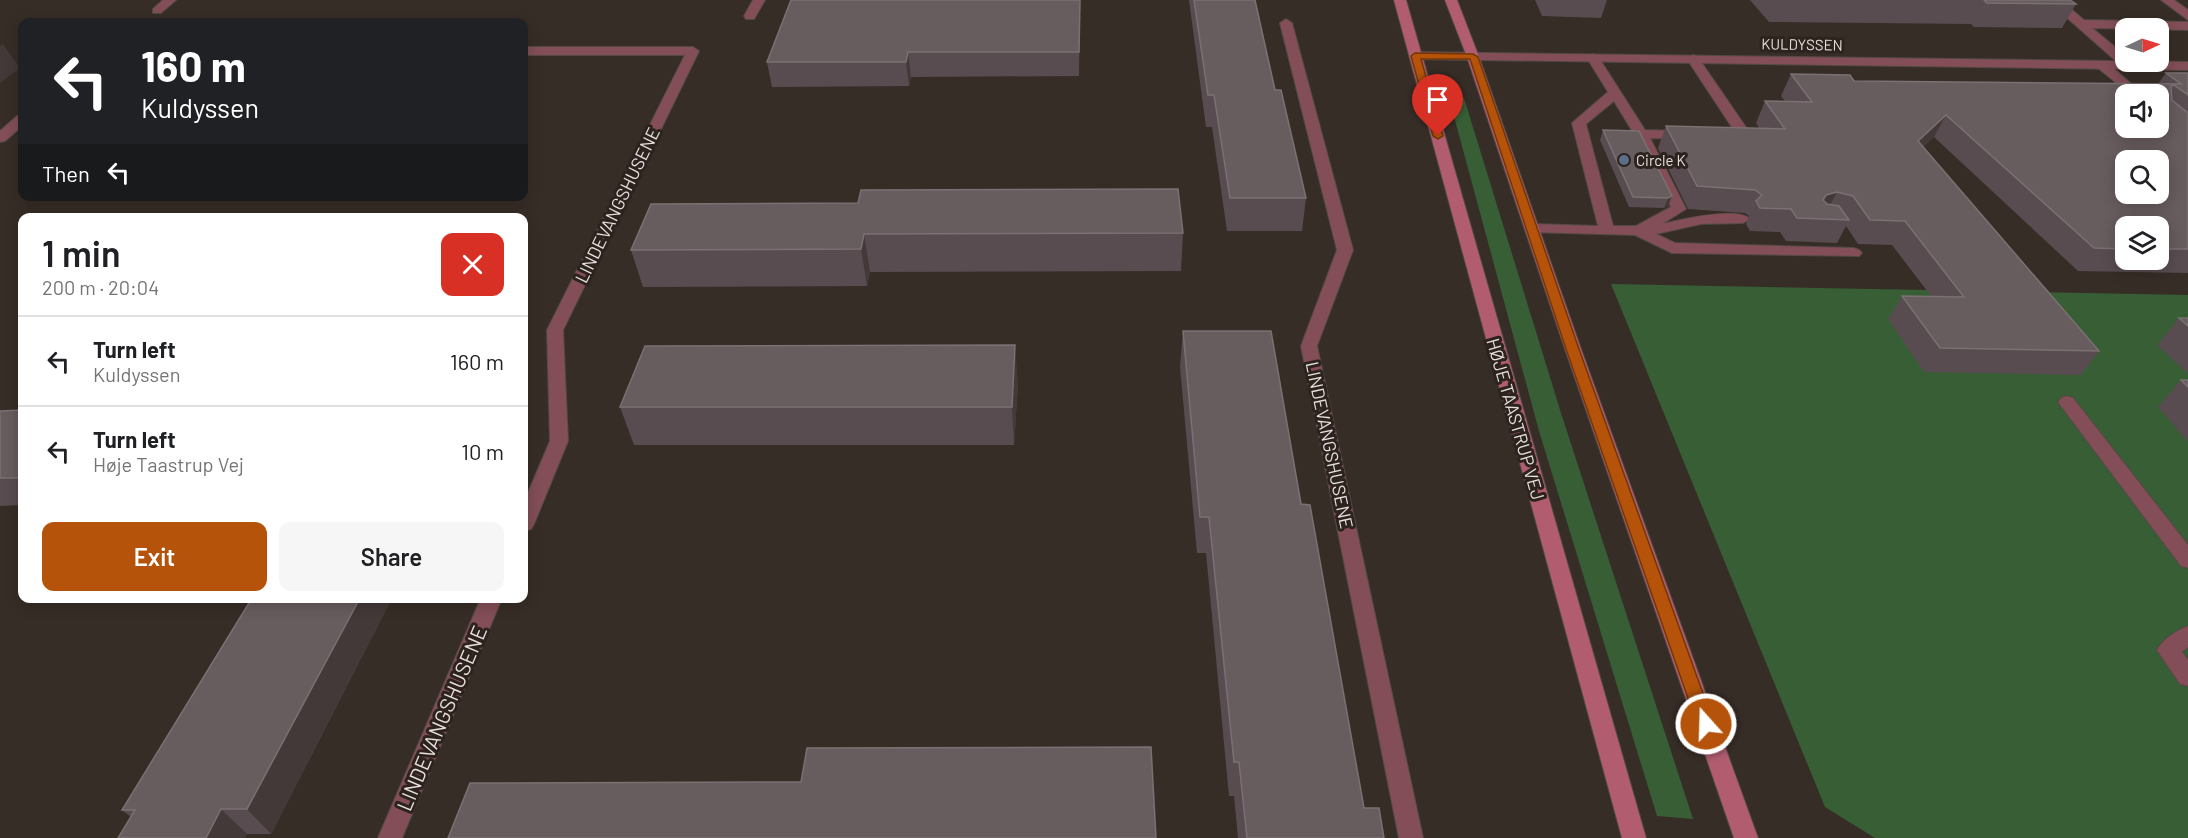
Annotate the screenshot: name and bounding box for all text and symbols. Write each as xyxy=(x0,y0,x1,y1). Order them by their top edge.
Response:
north arrow xyxy=(2115,18,2169,72)
map controls xyxy=(2115,18,2169,270)
street label: KULDYSSEN xyxy=(1761,34,1843,54)
text: 160 m xyxy=(141,40,246,90)
icon: left xyxy=(42,42,120,120)
pin xyxy=(1412,74,1463,136)
icon: arrive xyxy=(1421,83,1454,116)
button: sound xyxy=(2115,84,2169,138)
text: Kuldyssen xyxy=(141,91,259,123)
street label: LINDEVANGSHUSENE xyxy=(570,124,664,286)
button: search xyxy=(2115,150,2169,204)
place label: Circle K xyxy=(1636,151,1686,169)
marker: Circle K xyxy=(1617,153,1631,167)
icon: left xyxy=(102,156,135,189)
text: Then xyxy=(42,160,90,186)
button: layers xyxy=(2115,216,2169,270)
text: 1 min xyxy=(42,231,121,274)
button: close xyxy=(441,233,504,296)
text: 200 m · 20:04 xyxy=(42,275,159,299)
text: Turn left xyxy=(93,336,176,362)
street label: HØJE TAASTRUP VEJ xyxy=(1482,336,1550,502)
icon: left xyxy=(42,345,75,378)
text: 160 m xyxy=(450,348,504,374)
street label: LINDEVANGSHUSENE xyxy=(1302,359,1358,531)
text: Kuldyssen xyxy=(93,362,180,386)
text: Turn left xyxy=(93,426,176,452)
icon: left xyxy=(42,435,75,468)
text: 10 m xyxy=(461,438,504,464)
text: Høje Taastrup Vej xyxy=(93,452,244,476)
button: Exit xyxy=(42,522,267,591)
button: Share xyxy=(279,522,504,591)
street label: LINDEVANGSHUSENE xyxy=(391,622,491,814)
position arrow xyxy=(1674,692,1738,756)

